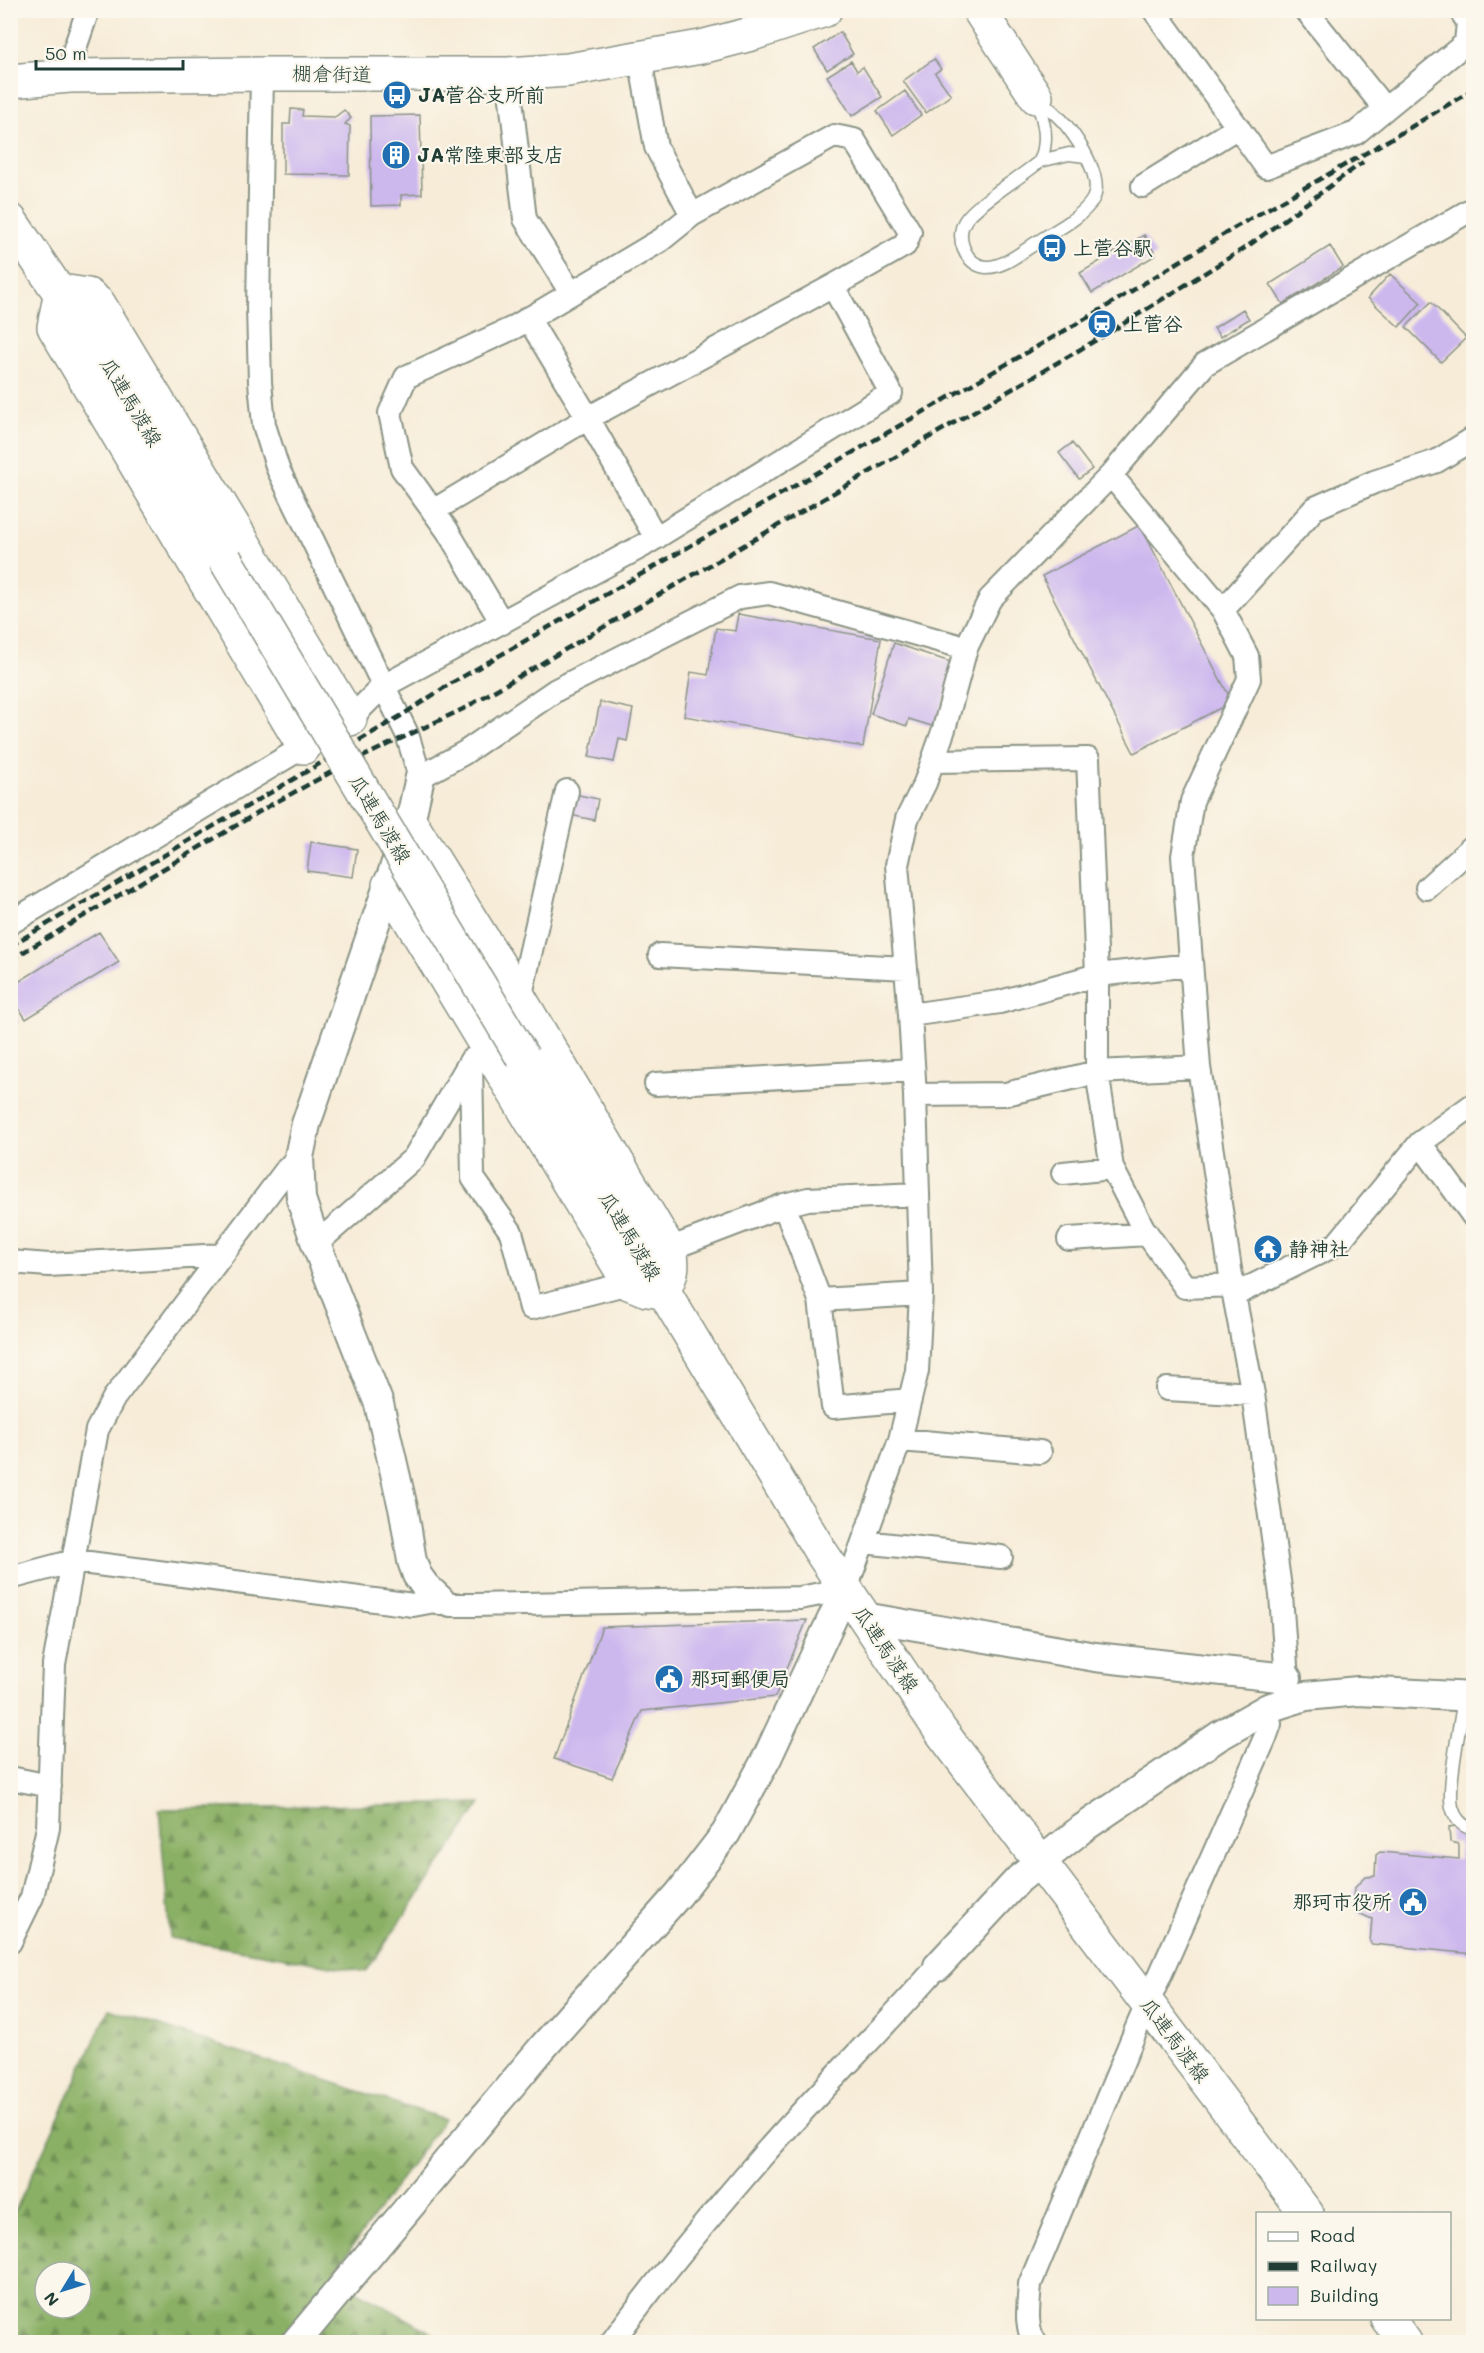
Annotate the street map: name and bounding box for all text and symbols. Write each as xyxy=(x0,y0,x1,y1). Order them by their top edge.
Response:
scale bar xyxy=(36,33,183,71)
text: 50 m xyxy=(45,41,87,65)
street label: 棚倉街道 xyxy=(292,59,372,87)
bus stop icon: JA菅谷支所前 xyxy=(381,79,413,111)
place label: JA菅谷支所前 xyxy=(418,81,545,107)
building icon: JA常陸東部支店 xyxy=(380,139,412,171)
place label: JA常陸東部支店 xyxy=(417,141,564,167)
bus stop icon: 上菅谷駅 xyxy=(1036,232,1068,264)
place label: 上菅谷駅 xyxy=(1073,234,1153,260)
station icon: 上菅谷 xyxy=(1086,308,1118,340)
place label: 上菅谷 xyxy=(1123,310,1183,336)
street label: 瓜連馬渡線 xyxy=(95,352,169,451)
street label: 瓜連馬渡線 xyxy=(344,769,418,868)
street label: 瓜連馬渡線 xyxy=(594,1186,668,1285)
temple icon: 静神社 xyxy=(1252,1233,1284,1265)
place label: 静神社 xyxy=(1289,1235,1349,1261)
street label: 瓜連馬渡線 xyxy=(848,1600,926,1697)
public building icon: 那珂郵便局 xyxy=(653,1663,685,1695)
place label: 那珂郵便局 xyxy=(690,1665,790,1691)
public building icon: 那珂市役所 xyxy=(1397,1886,1429,1918)
place label: 那珂市役所 xyxy=(1292,1888,1392,1914)
street label: 瓜連馬渡線 xyxy=(1135,1992,1216,2087)
legend xyxy=(1256,2212,1451,2320)
text: Road xyxy=(1310,2223,1355,2247)
text: Railway xyxy=(1310,2253,1377,2277)
north arrow xyxy=(33,2260,93,2320)
text: Building xyxy=(1310,2283,1378,2307)
text: N xyxy=(39,2288,63,2311)

